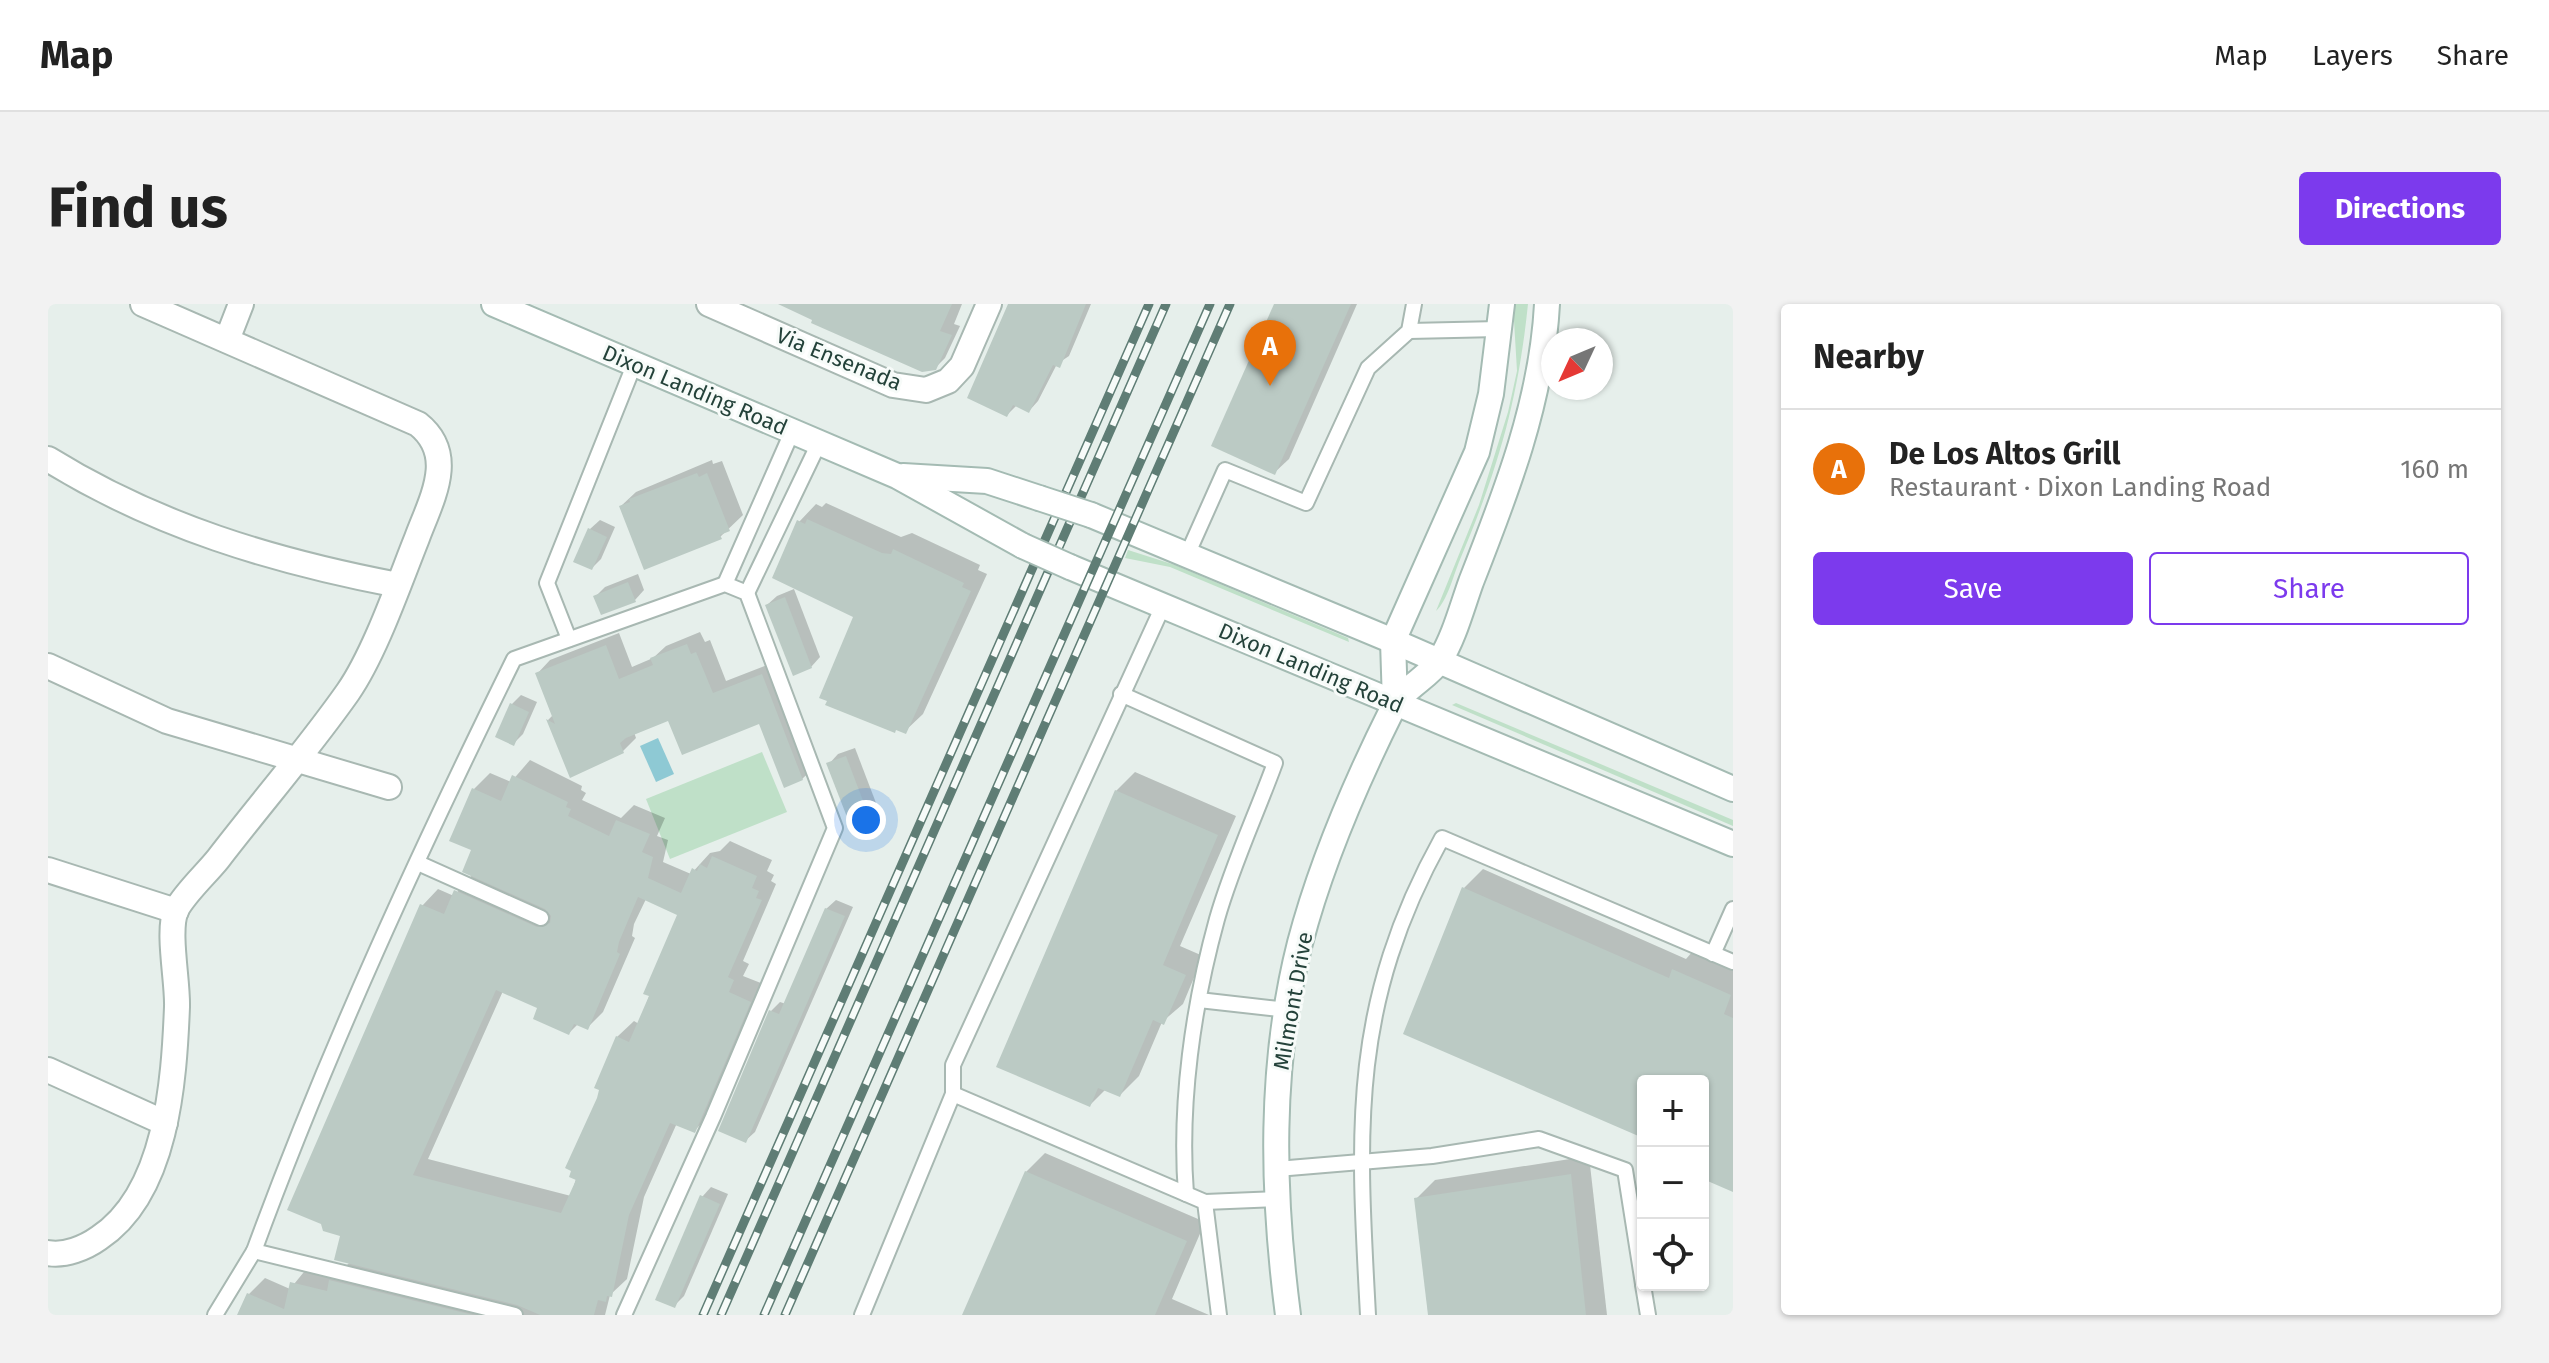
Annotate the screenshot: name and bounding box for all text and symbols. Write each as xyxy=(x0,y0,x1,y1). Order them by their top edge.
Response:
text: Map xyxy=(40,32,113,78)
text: Map xyxy=(2214,39,2268,72)
text: Layers xyxy=(2312,39,2393,72)
text: Share xyxy=(2437,39,2509,72)
button: Directions xyxy=(2299,172,2501,245)
text: Find us xyxy=(48,175,228,242)
pin: A xyxy=(1244,320,1296,386)
street label: Via Ensenada xyxy=(772,322,906,396)
north arrow xyxy=(1541,328,1613,400)
text: Nearby xyxy=(1813,336,1924,377)
street label: Dixon Landing Road xyxy=(598,339,792,441)
text: De Los Altos Grill xyxy=(1889,436,2120,472)
text: A xyxy=(1831,454,1847,485)
text: 160 m xyxy=(2400,454,2469,485)
text: Restaurant · Dixon Landing Road xyxy=(1889,472,2271,503)
button: Save xyxy=(1813,552,2133,625)
button: Share xyxy=(2149,552,2469,625)
street label: Dixon Landing Road xyxy=(1214,617,1408,719)
your location xyxy=(846,800,886,840)
street label: Milmont Drive xyxy=(1268,930,1318,1072)
map controls xyxy=(1637,1075,1709,1291)
button: + xyxy=(1637,1075,1709,1147)
button: − xyxy=(1637,1147,1709,1219)
button: locate xyxy=(1637,1219,1709,1291)

